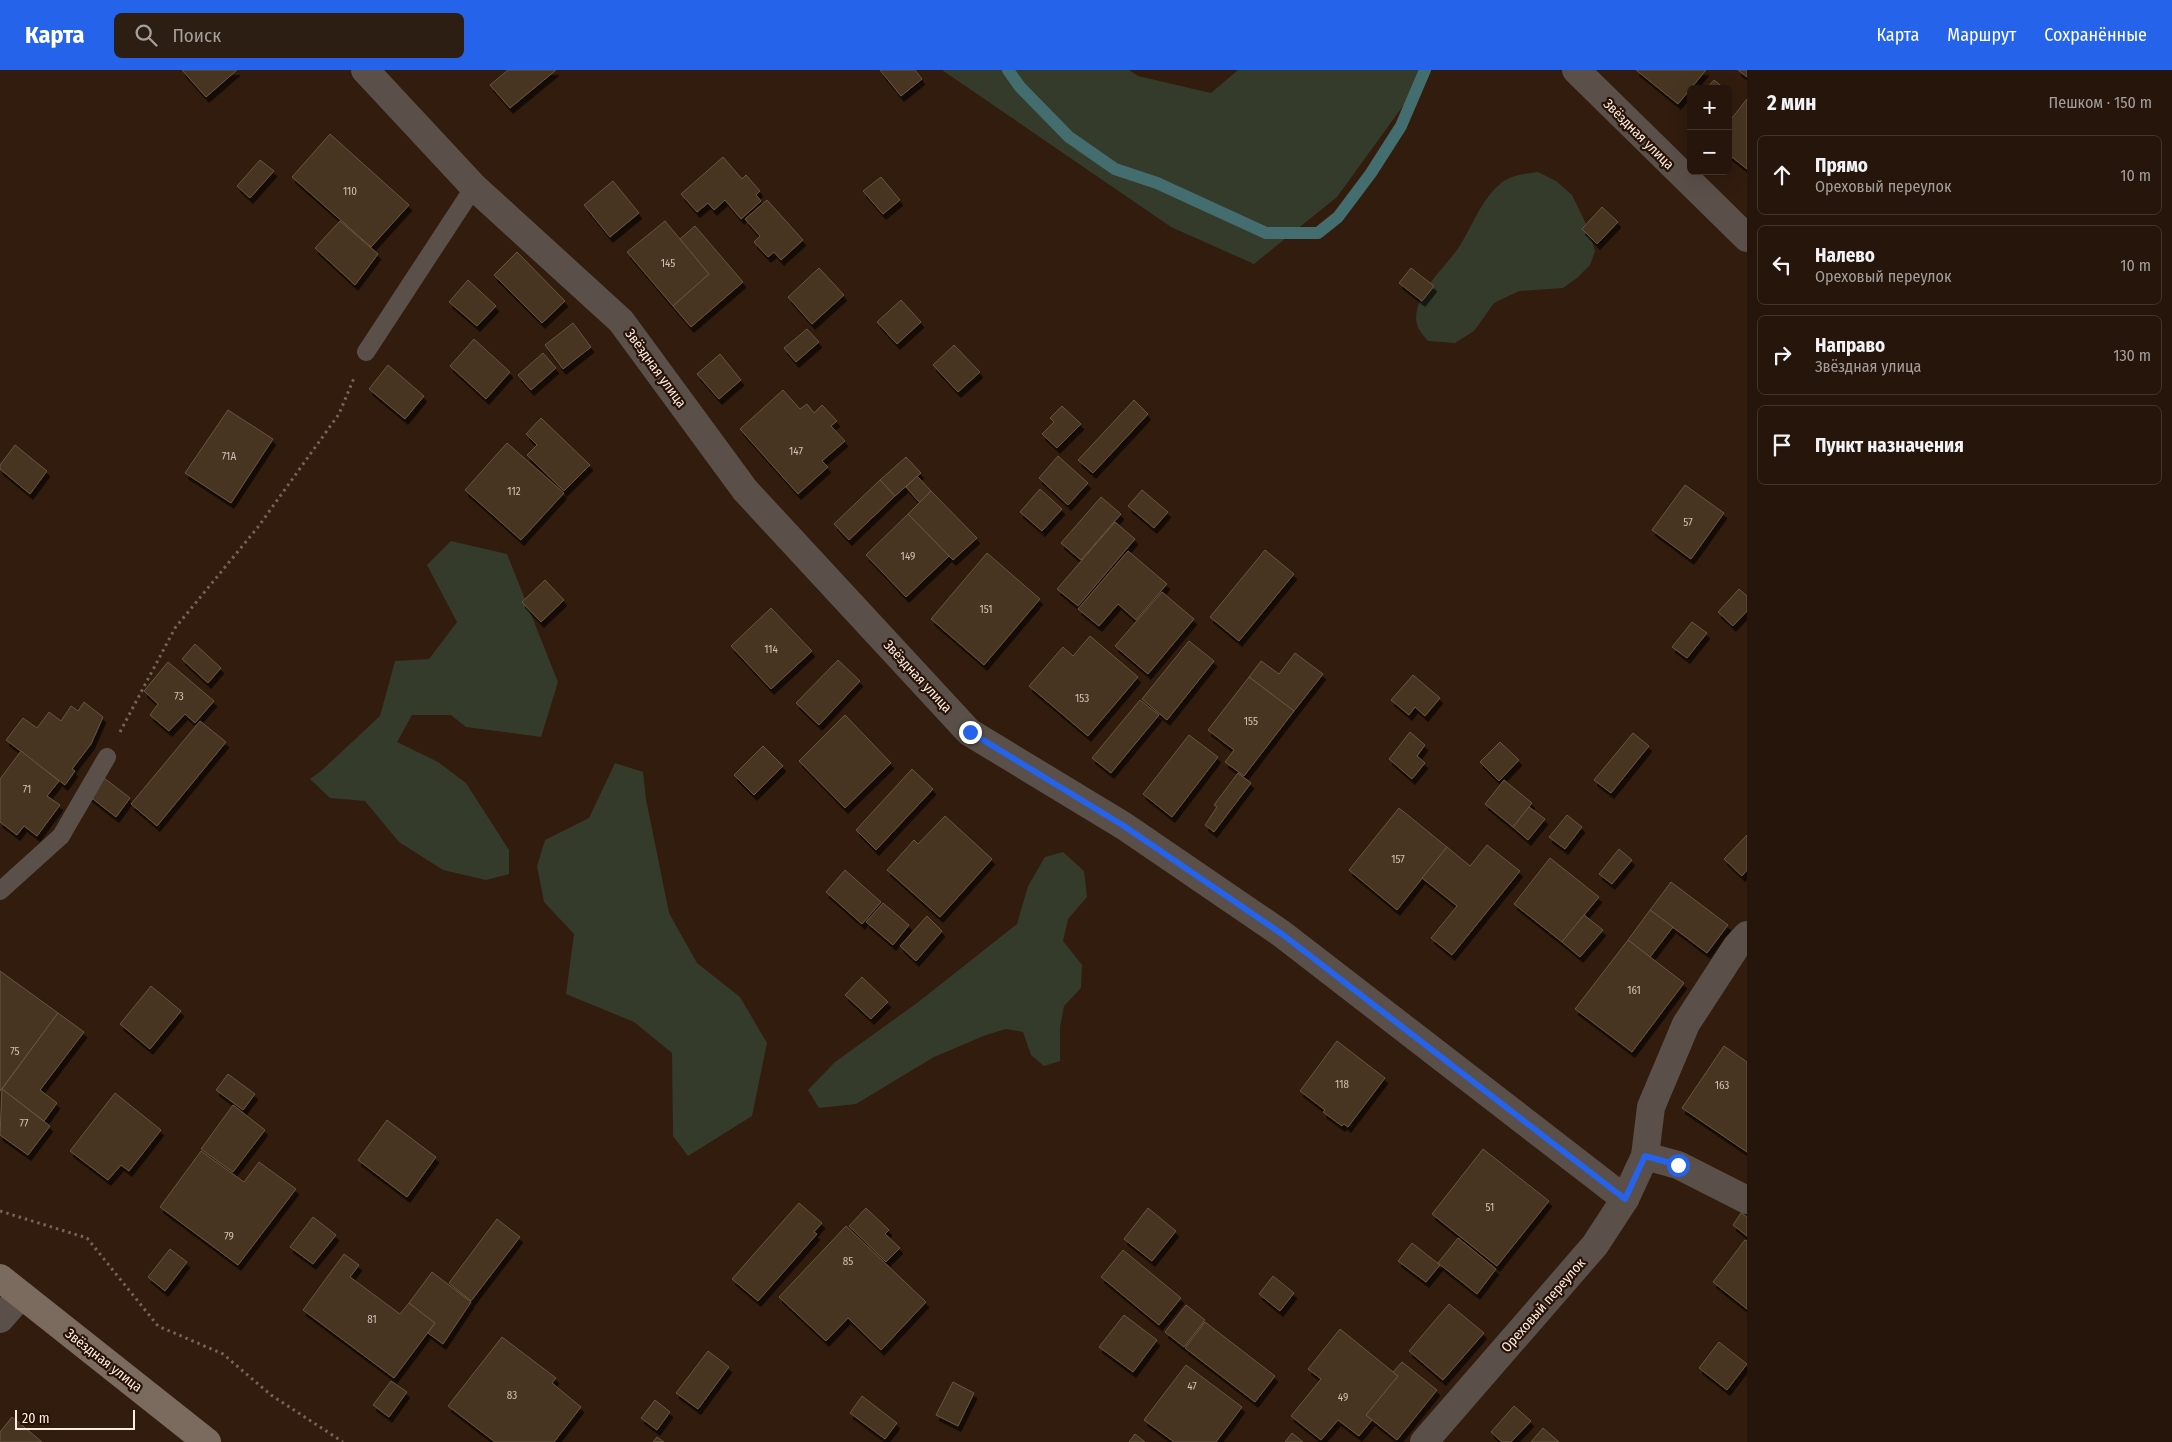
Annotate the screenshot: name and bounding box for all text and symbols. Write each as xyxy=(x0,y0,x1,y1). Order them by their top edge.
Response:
search box xyxy=(114,13,464,58)
text: Карта xyxy=(25,21,84,49)
icon: search xyxy=(132,21,160,49)
text: Поиск xyxy=(172,24,221,47)
text: Карта xyxy=(1876,24,1919,46)
text: Маршрут xyxy=(1947,24,2016,46)
text: Сохранённые xyxy=(2044,24,2147,46)
map controls xyxy=(1687,85,1732,175)
button: + xyxy=(1687,85,1732,130)
text: 2 мин xyxy=(1767,90,1816,116)
text: Пешком · 150 m xyxy=(2049,93,2152,112)
street label: Звёздная улица xyxy=(1600,95,1678,173)
button: − xyxy=(1687,130,1732,175)
text: Прямо xyxy=(1815,154,1868,177)
icon: ahead xyxy=(1768,161,1796,189)
text: 10 m xyxy=(2120,166,2151,185)
text: Ореховый переулок xyxy=(1815,177,1951,196)
house number: 110 xyxy=(343,185,357,198)
text: Налево xyxy=(1815,244,1875,267)
icon: left xyxy=(1768,251,1796,279)
text: 10 m xyxy=(2120,256,2151,275)
house number: 145 xyxy=(661,257,675,270)
text: Ореховый переулок xyxy=(1815,267,1951,286)
street label: Звёздная улица xyxy=(621,326,690,411)
text: Направо xyxy=(1815,334,1885,357)
icon: right xyxy=(1768,341,1796,369)
text: 130 m xyxy=(2113,346,2151,365)
text: Звёздная улица xyxy=(1815,357,1921,376)
icon: arrive xyxy=(1768,431,1796,459)
text: Пункт назначения xyxy=(1815,434,1964,457)
house number: 147 xyxy=(789,445,803,458)
house number: 71А xyxy=(222,450,236,463)
house number: 112 xyxy=(507,485,521,498)
house number: 57 xyxy=(1683,516,1693,529)
house number: 149 xyxy=(901,550,915,563)
house number: 151 xyxy=(979,603,993,616)
street label: Звёздная улица xyxy=(880,637,956,716)
house number: 114 xyxy=(764,643,779,656)
house number: 73 xyxy=(174,690,184,703)
house number: 153 xyxy=(1075,692,1089,705)
house number: 155 xyxy=(1244,715,1258,728)
route end xyxy=(959,721,982,744)
house number: 71 xyxy=(23,783,31,796)
house number: 157 xyxy=(1391,853,1405,866)
house number: 161 xyxy=(1627,984,1641,997)
house number: 75 xyxy=(10,1045,20,1058)
house number: 118 xyxy=(1335,1078,1349,1091)
house number: 163 xyxy=(1715,1079,1729,1092)
house number: 77 xyxy=(20,1117,29,1130)
route start xyxy=(1667,1154,1690,1177)
house number: 51 xyxy=(1486,1201,1494,1214)
house number: 79 xyxy=(224,1230,234,1243)
street label: Ореховый переулок xyxy=(1498,1254,1589,1356)
house number: 85 xyxy=(843,1255,853,1268)
house number: 81 xyxy=(367,1313,377,1326)
street label: Звёздная улица xyxy=(62,1325,146,1396)
house number: 47 xyxy=(1187,1380,1197,1393)
house number: 83 xyxy=(507,1389,517,1402)
house number: 49 xyxy=(1338,1391,1348,1404)
scale bar xyxy=(15,1407,135,1430)
text: 20 m xyxy=(22,1410,50,1427)

